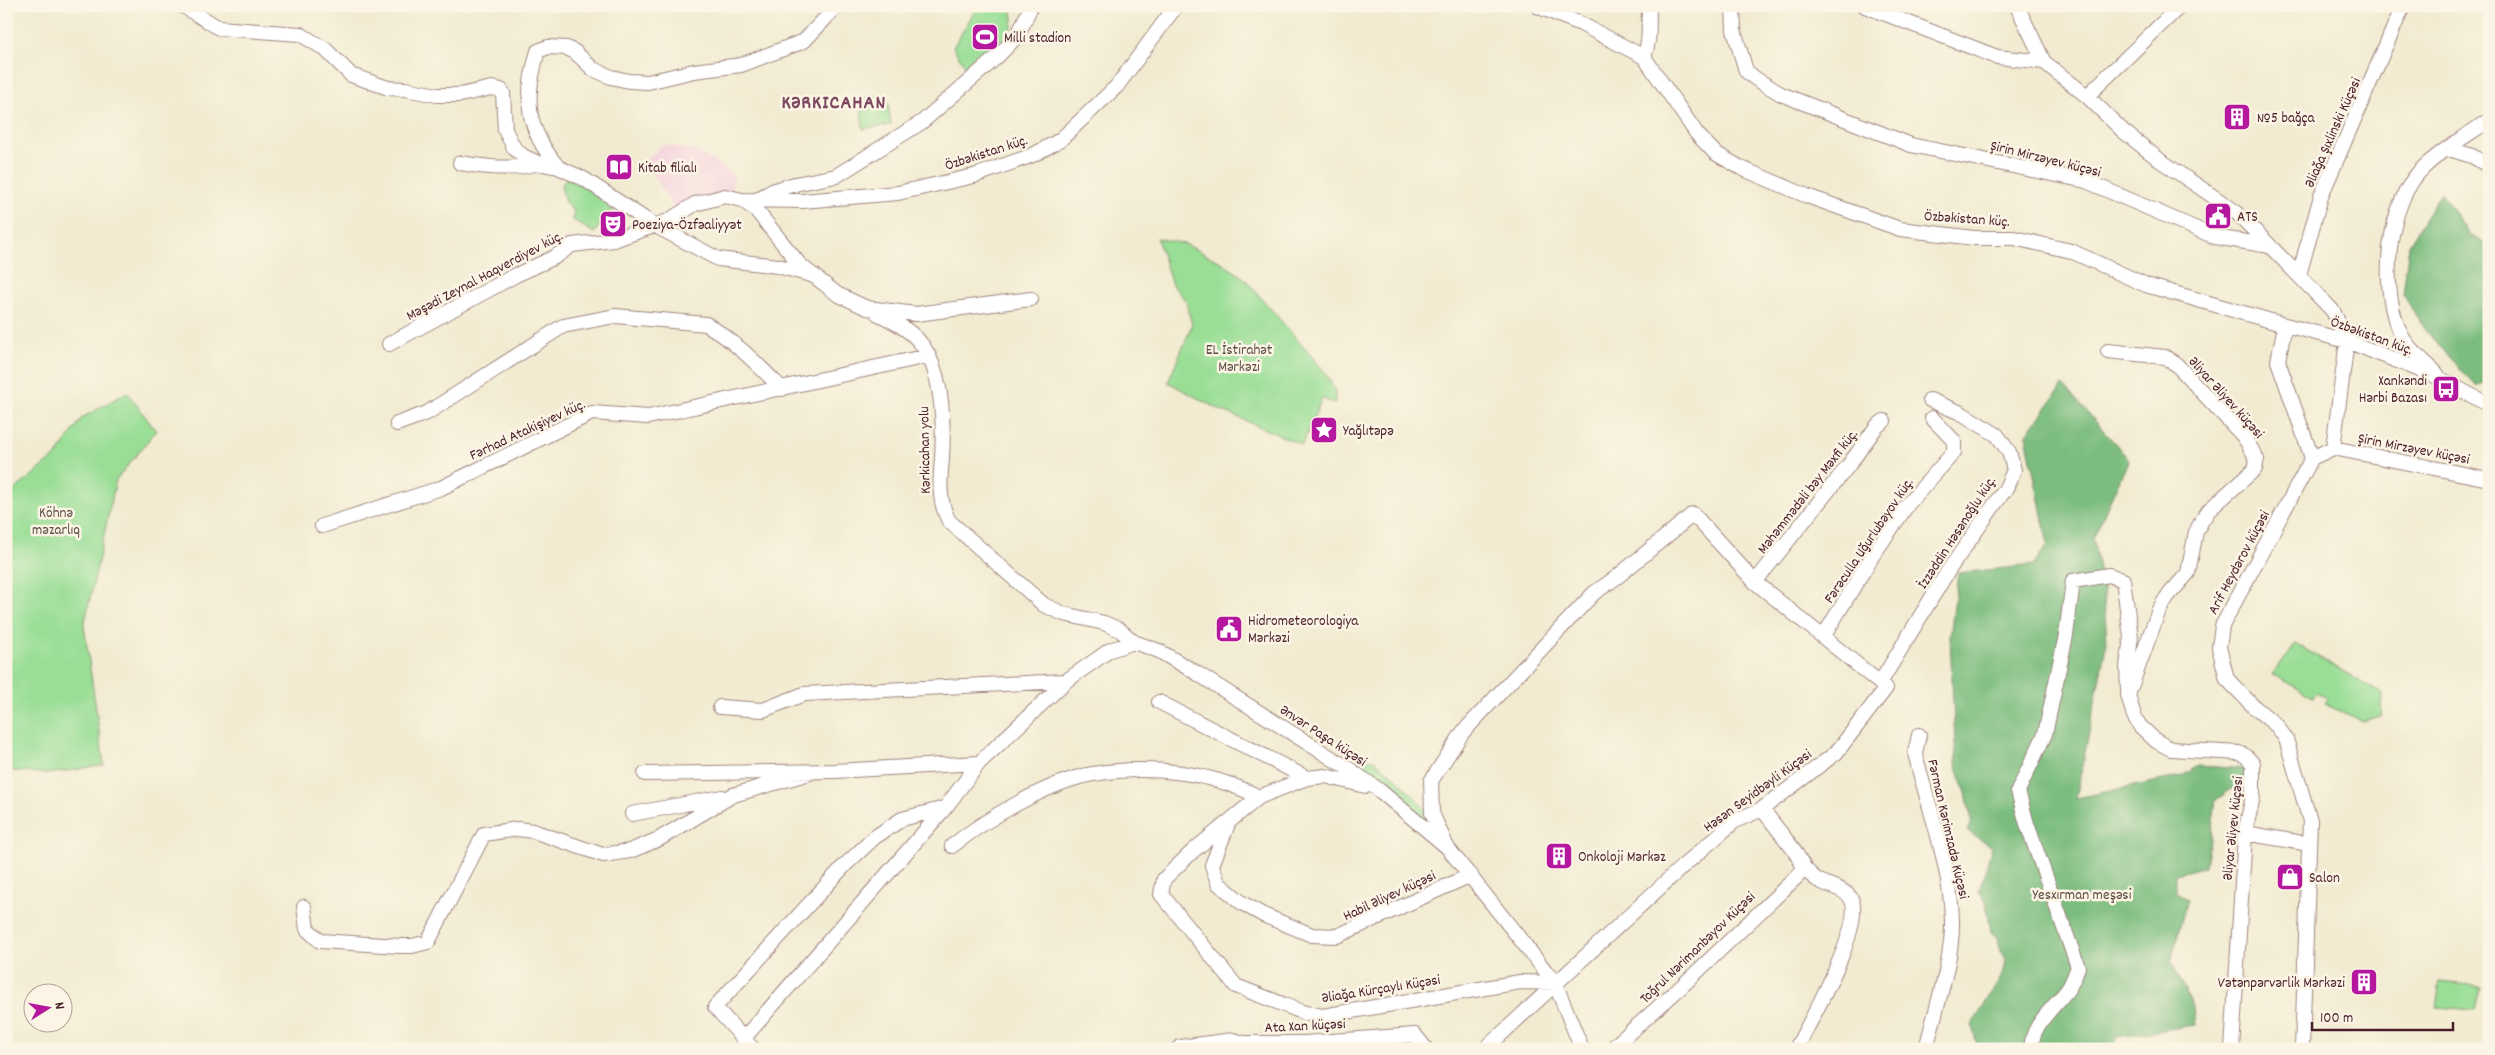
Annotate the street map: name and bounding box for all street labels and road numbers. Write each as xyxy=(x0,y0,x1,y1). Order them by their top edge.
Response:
street label: Əliağa Şıxlinski Küçəsi xyxy=(2300,74,2368,191)
street label: Özbəkistan küç. xyxy=(942,130,1031,178)
street label: Şirin Mirzəyev küçəsi xyxy=(1988,136,2103,184)
street label: Özbəkistan küç. xyxy=(1923,206,2011,234)
street label: Məşədi Zeynal Haqverdiyev küç. xyxy=(403,226,567,327)
street label: Özbəkistan küç. xyxy=(2327,312,2415,362)
street label: Əliyar Əliyev küçəsi xyxy=(2183,352,2269,445)
street label: Fərhad Atakişiyev küç. xyxy=(466,394,589,467)
street label: Kərkicahan yolu xyxy=(914,406,938,494)
street label: Məhəmmədəli bəy Məxfi küç. xyxy=(1753,425,1864,559)
street label: Şirin Mirzəyev küçəsi xyxy=(2356,428,2472,472)
street label: İzzəddin Həsənoğlu küç. xyxy=(1913,472,2003,594)
street label: Fərəculla Uğurlubəyov küç. xyxy=(1819,474,1920,608)
street label: Arif Heydərov küçəsi xyxy=(2203,507,2277,619)
street label: Ənvər Paşa küçəsi xyxy=(1275,700,1371,773)
street label: Həsən Seyidbəyli Küçəsi xyxy=(1699,744,1817,839)
street label: Fərman Kərimzadə Küçəsi xyxy=(1920,757,1974,902)
street label: Əliyar Əliyev küçəsi xyxy=(2218,775,2250,881)
street label: Habil Əliyev küçəsi xyxy=(1340,866,1440,928)
street label: Toğrul Nərimanbəyov Küçəsi xyxy=(1636,887,1761,1010)
street label: Əliağa Kürçaylı Küçəsi xyxy=(1321,970,1442,1010)
street label: Ata Xan küçəsi xyxy=(1264,1014,1346,1040)

